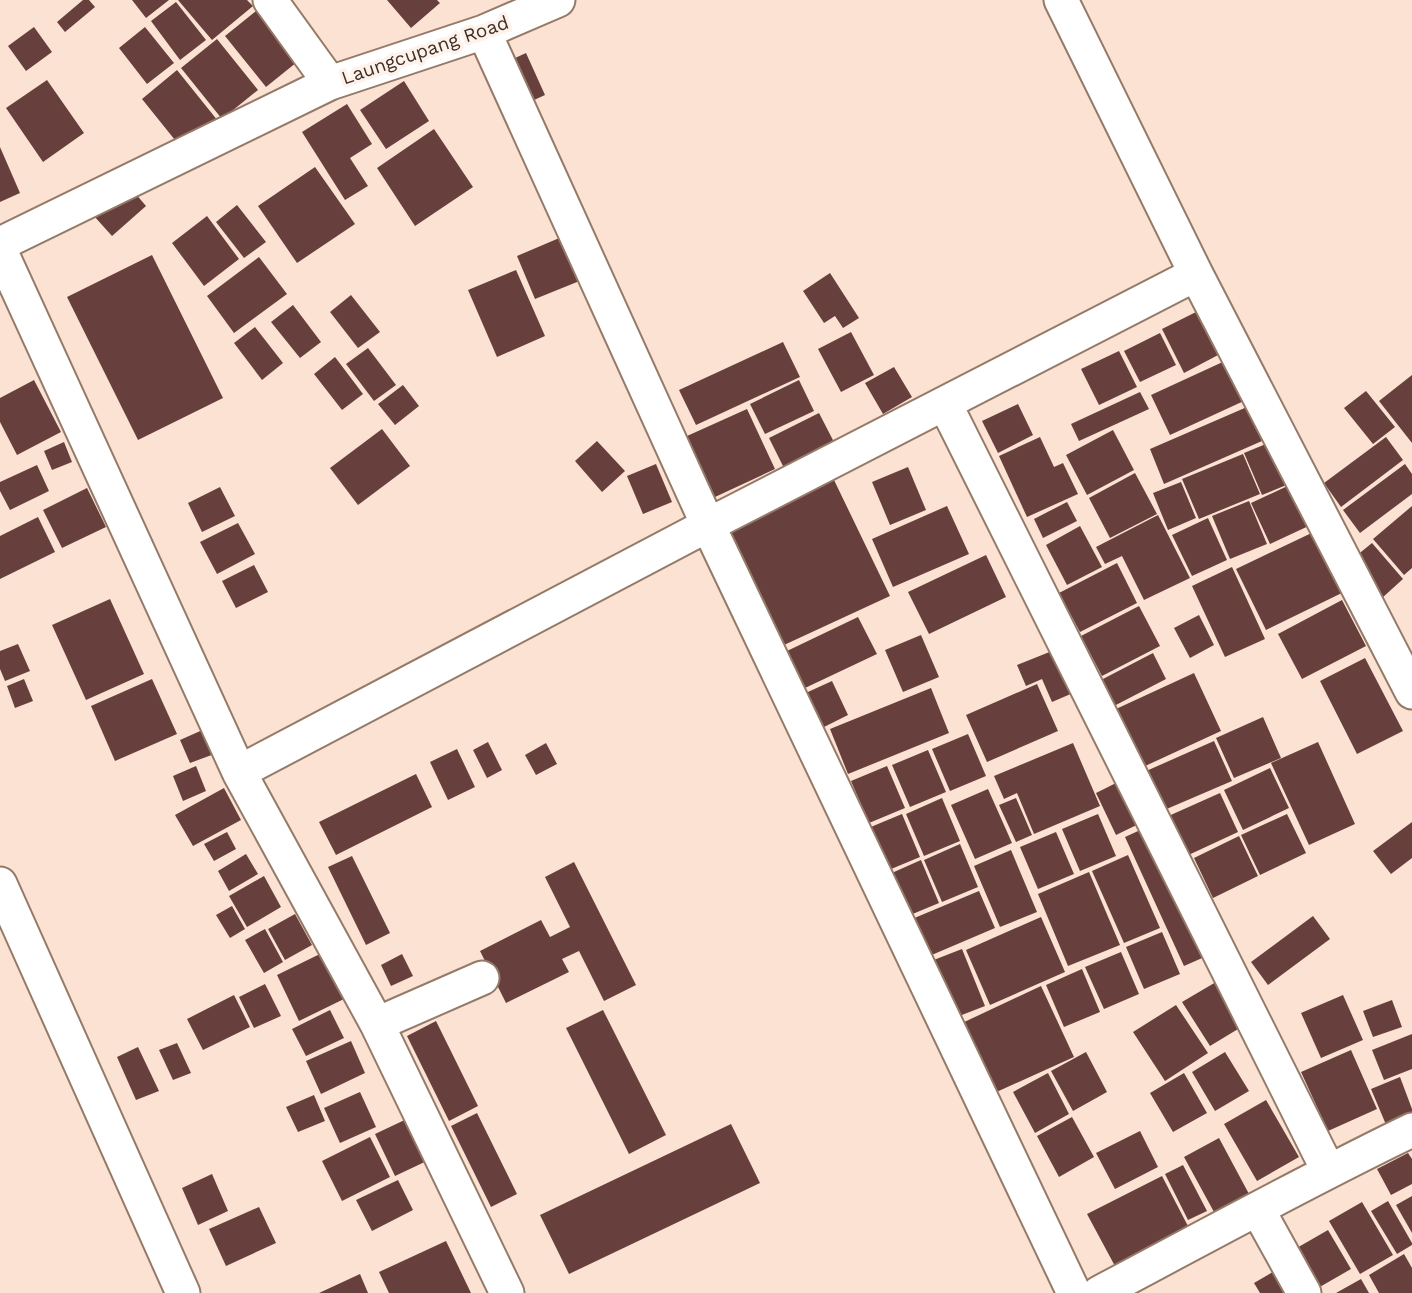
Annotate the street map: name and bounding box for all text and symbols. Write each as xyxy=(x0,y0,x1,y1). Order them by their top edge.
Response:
street label: Laungcupang Road xyxy=(338,11,512,89)

